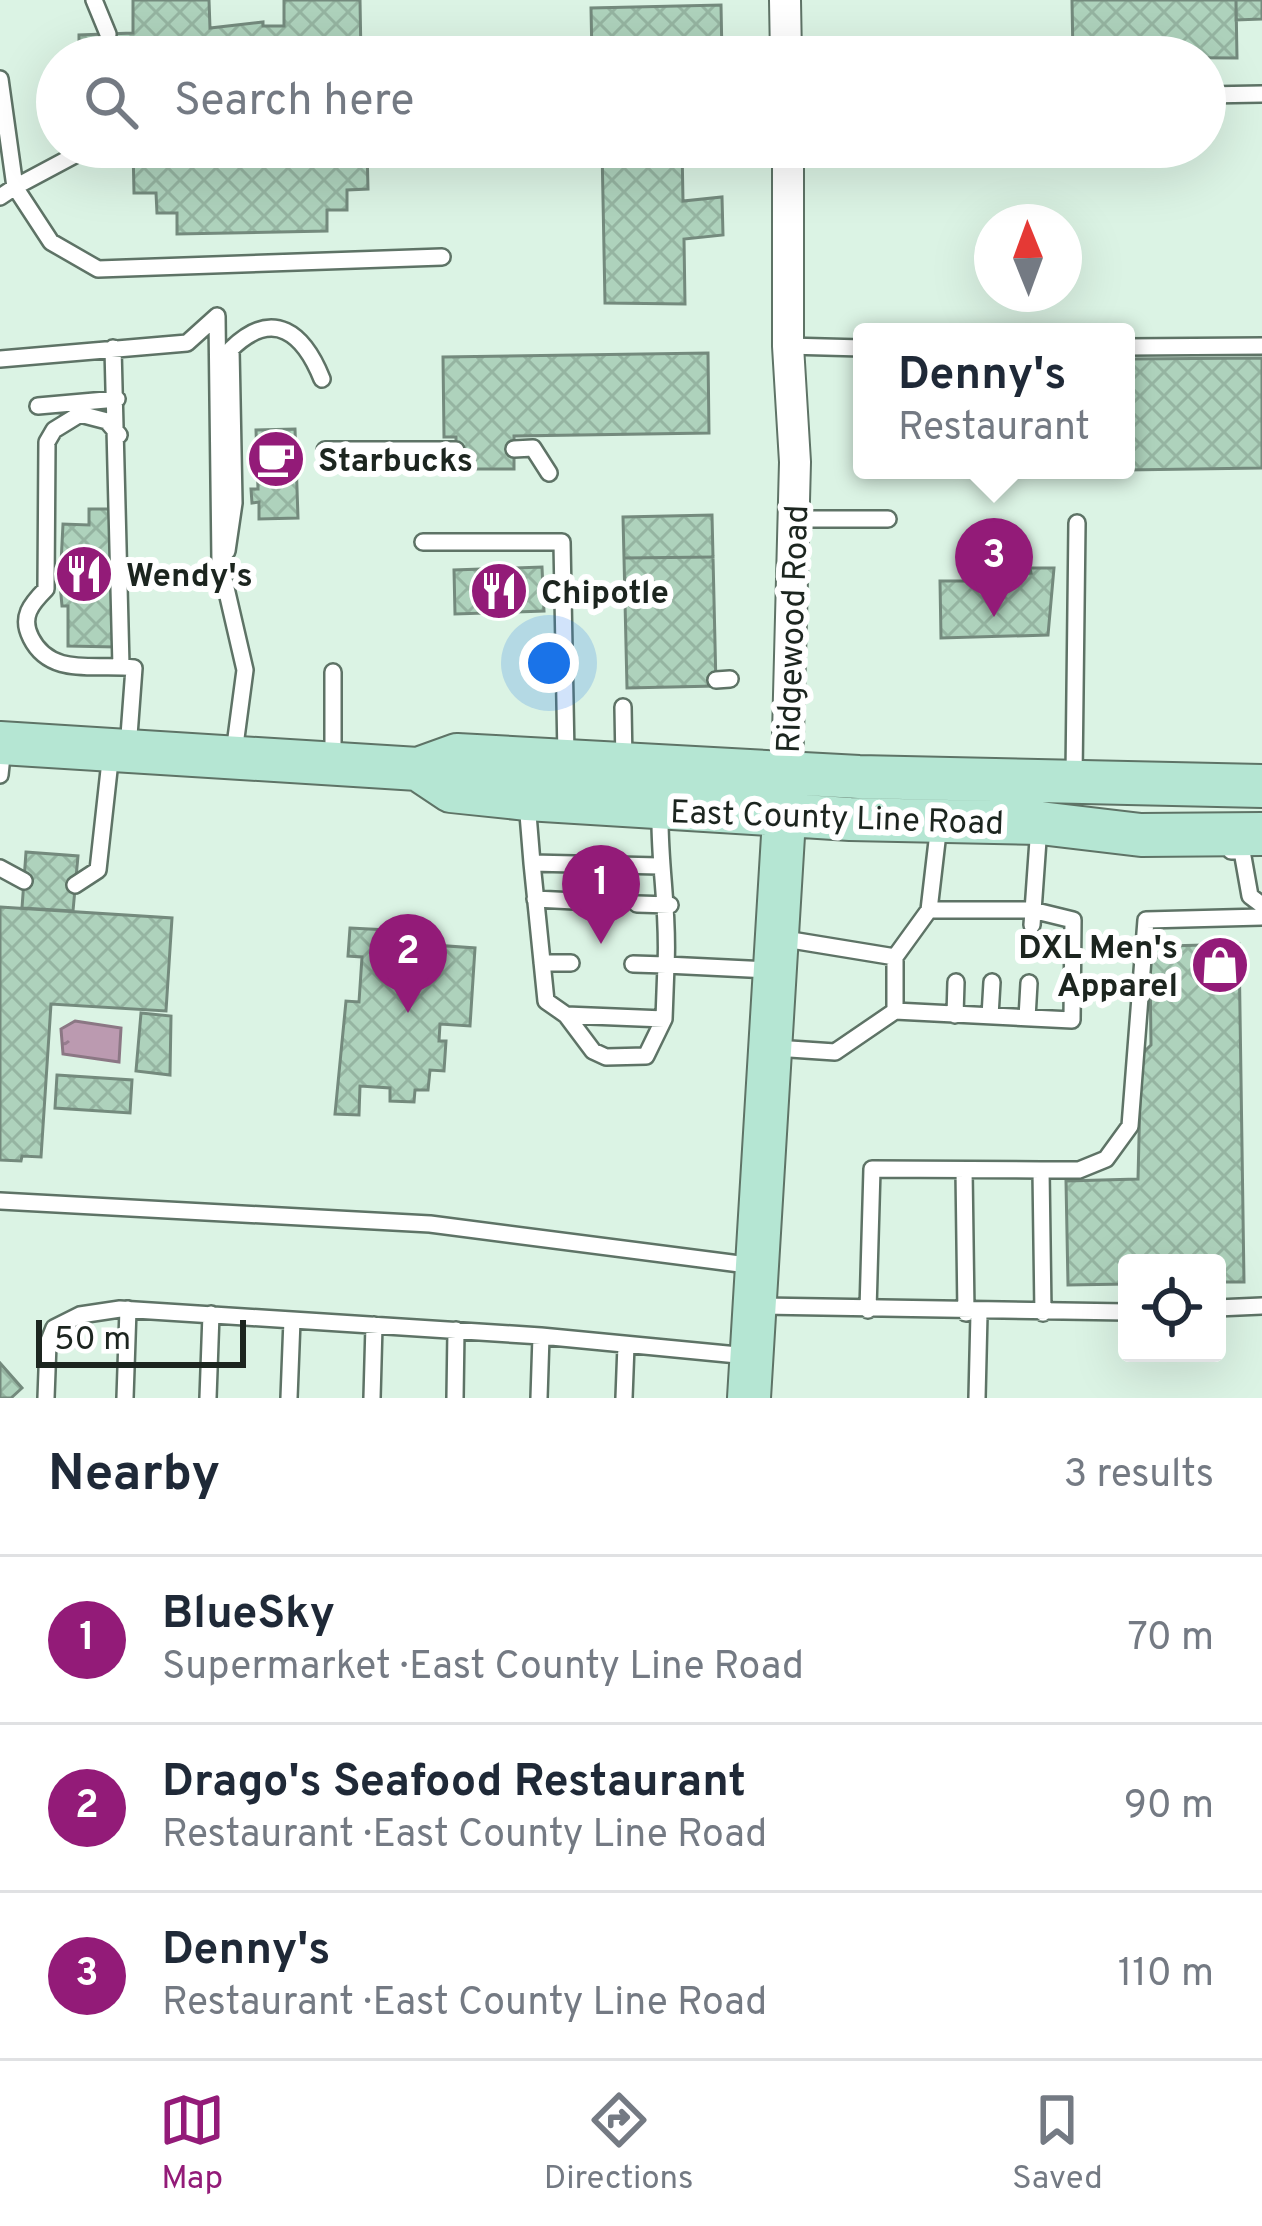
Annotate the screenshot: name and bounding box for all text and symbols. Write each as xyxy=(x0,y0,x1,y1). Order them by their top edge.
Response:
search box xyxy=(36,36,1226,168)
icon: search xyxy=(78,69,144,135)
text: Search here xyxy=(174,74,414,131)
north arrow xyxy=(974,204,1082,312)
popup xyxy=(853,323,1135,479)
text: Denny's xyxy=(898,348,1066,405)
text: Restaurant xyxy=(898,405,1090,454)
cafe icon: Starbucks xyxy=(245,428,307,490)
place label: Starbucks xyxy=(318,442,473,484)
street label: Ridgewood Road xyxy=(770,504,820,754)
pin: 3 xyxy=(955,518,1033,617)
restaurant icon: Wendy's xyxy=(53,543,115,605)
place label: Wendy's xyxy=(126,557,253,599)
restaurant icon: Chipotle xyxy=(468,560,530,622)
place label: Chipotle xyxy=(541,574,669,616)
your location xyxy=(519,633,579,693)
street label: East County Line Road xyxy=(669,793,1005,847)
pin: 1 xyxy=(562,845,640,944)
pin: 2 xyxy=(369,914,447,1013)
place label: DXL Men's Apparel xyxy=(1018,929,1178,1009)
shop icon: DXL Men's Apparel xyxy=(1189,934,1251,996)
map controls xyxy=(1118,1254,1226,1362)
button: locate xyxy=(1118,1254,1226,1362)
scale bar xyxy=(36,1314,246,1367)
text: 50 m xyxy=(54,1320,131,1362)
text: Nearby xyxy=(48,1444,220,1509)
text: 3 results xyxy=(1064,1452,1214,1501)
text: BlueSky xyxy=(162,1587,335,1644)
text: 1 xyxy=(79,1615,95,1664)
text: 70 m xyxy=(1128,1615,1214,1664)
text: Supermarket · East County Line Road xyxy=(162,1644,804,1693)
text: Drago's Seafood Restaurant xyxy=(162,1755,746,1812)
text: 2 xyxy=(75,1783,99,1832)
text: 90 m xyxy=(1124,1783,1214,1832)
text: Restaurant · East County Line Road xyxy=(162,1812,767,1861)
text: Denny's xyxy=(162,1923,330,1980)
text: 3 xyxy=(75,1951,99,2000)
text: 110 m xyxy=(1118,1951,1214,2000)
text: Restaurant · East County Line Road xyxy=(162,1980,767,2029)
tab: Map xyxy=(159,2087,225,2201)
tab: Directions xyxy=(544,2087,694,2201)
tab: Saved xyxy=(1012,2087,1103,2201)

